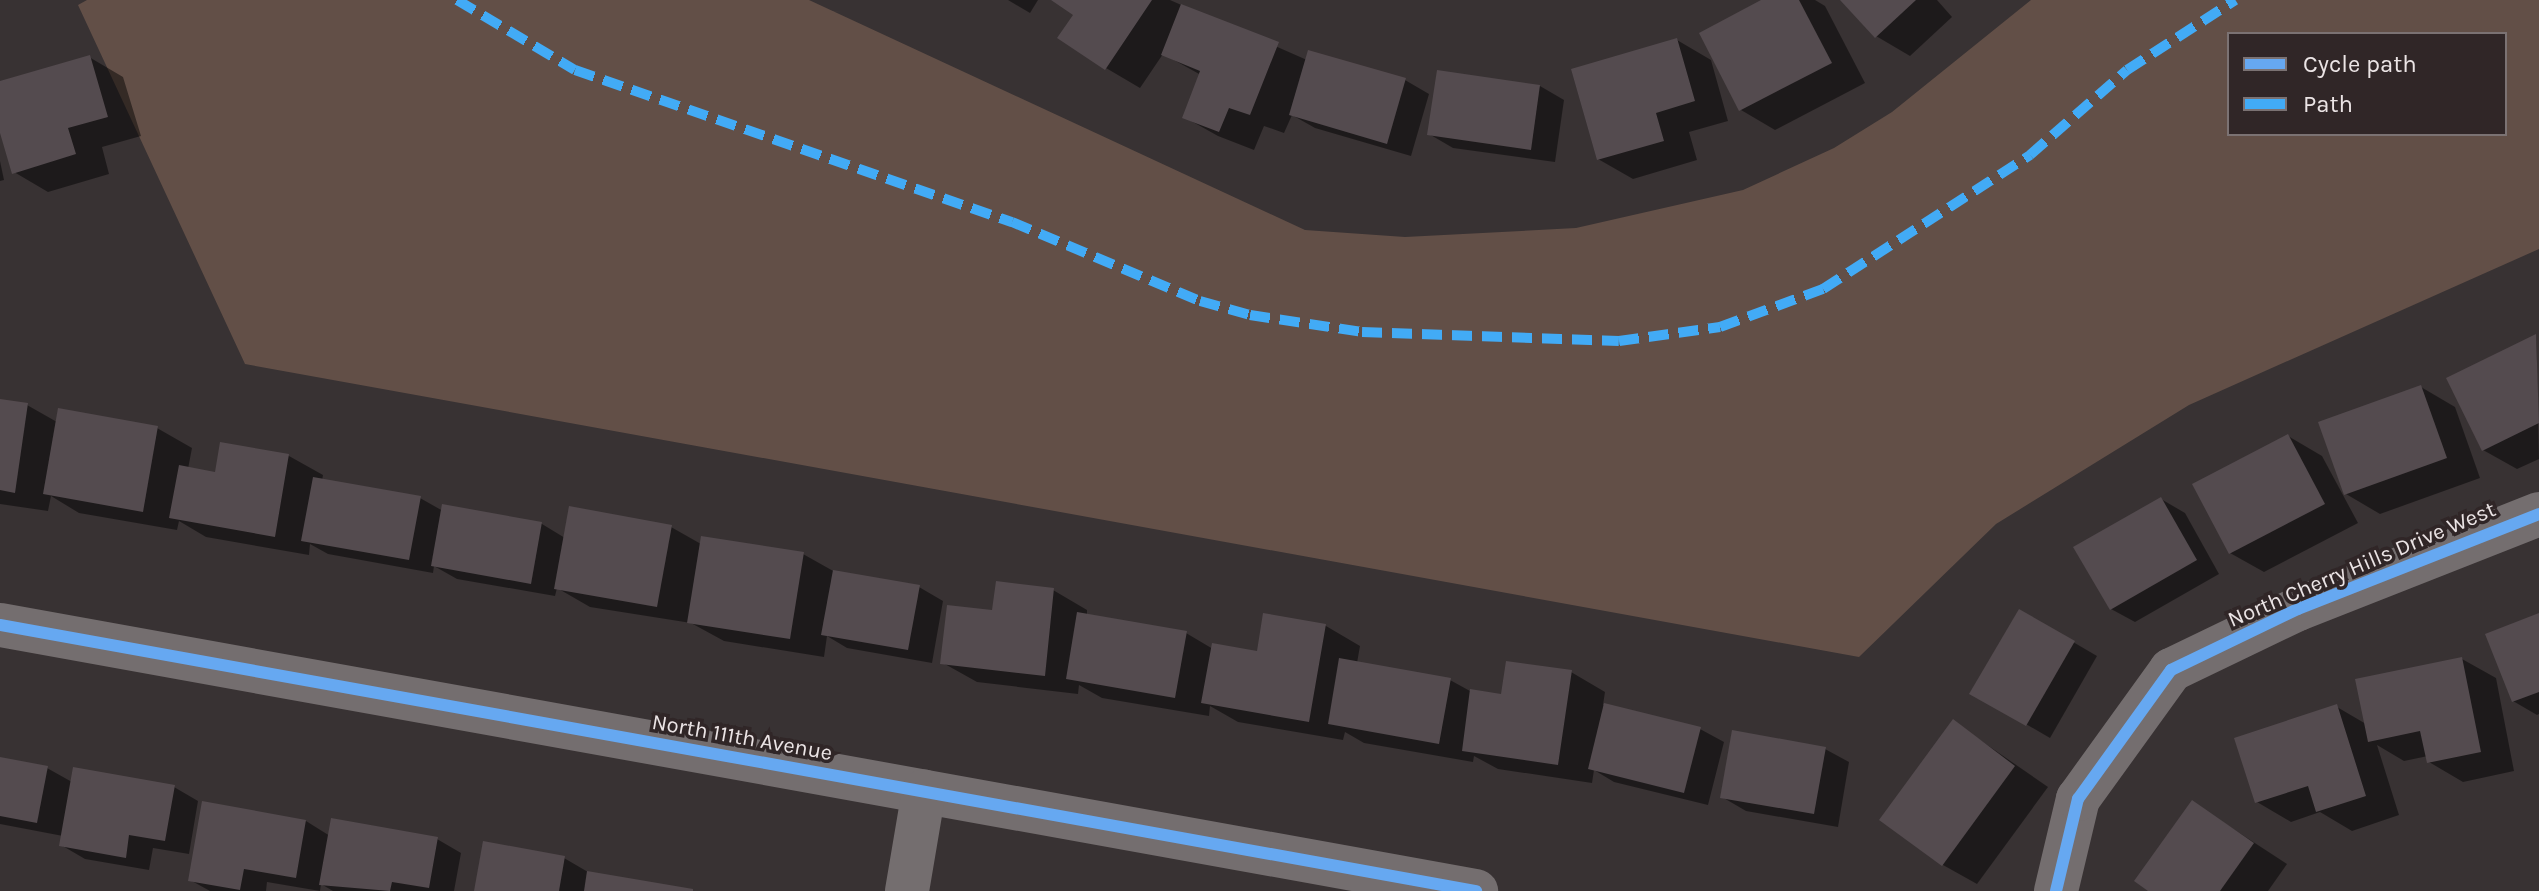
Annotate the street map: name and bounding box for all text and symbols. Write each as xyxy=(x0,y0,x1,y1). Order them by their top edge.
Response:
legend xyxy=(2227,32,2507,136)
text: Cycle path xyxy=(2303,50,2417,78)
text: Path xyxy=(2303,90,2353,118)
street label: North Cherry Hills Drive West xyxy=(2224,497,2500,633)
street label: North 111th Avenue xyxy=(650,709,834,767)

